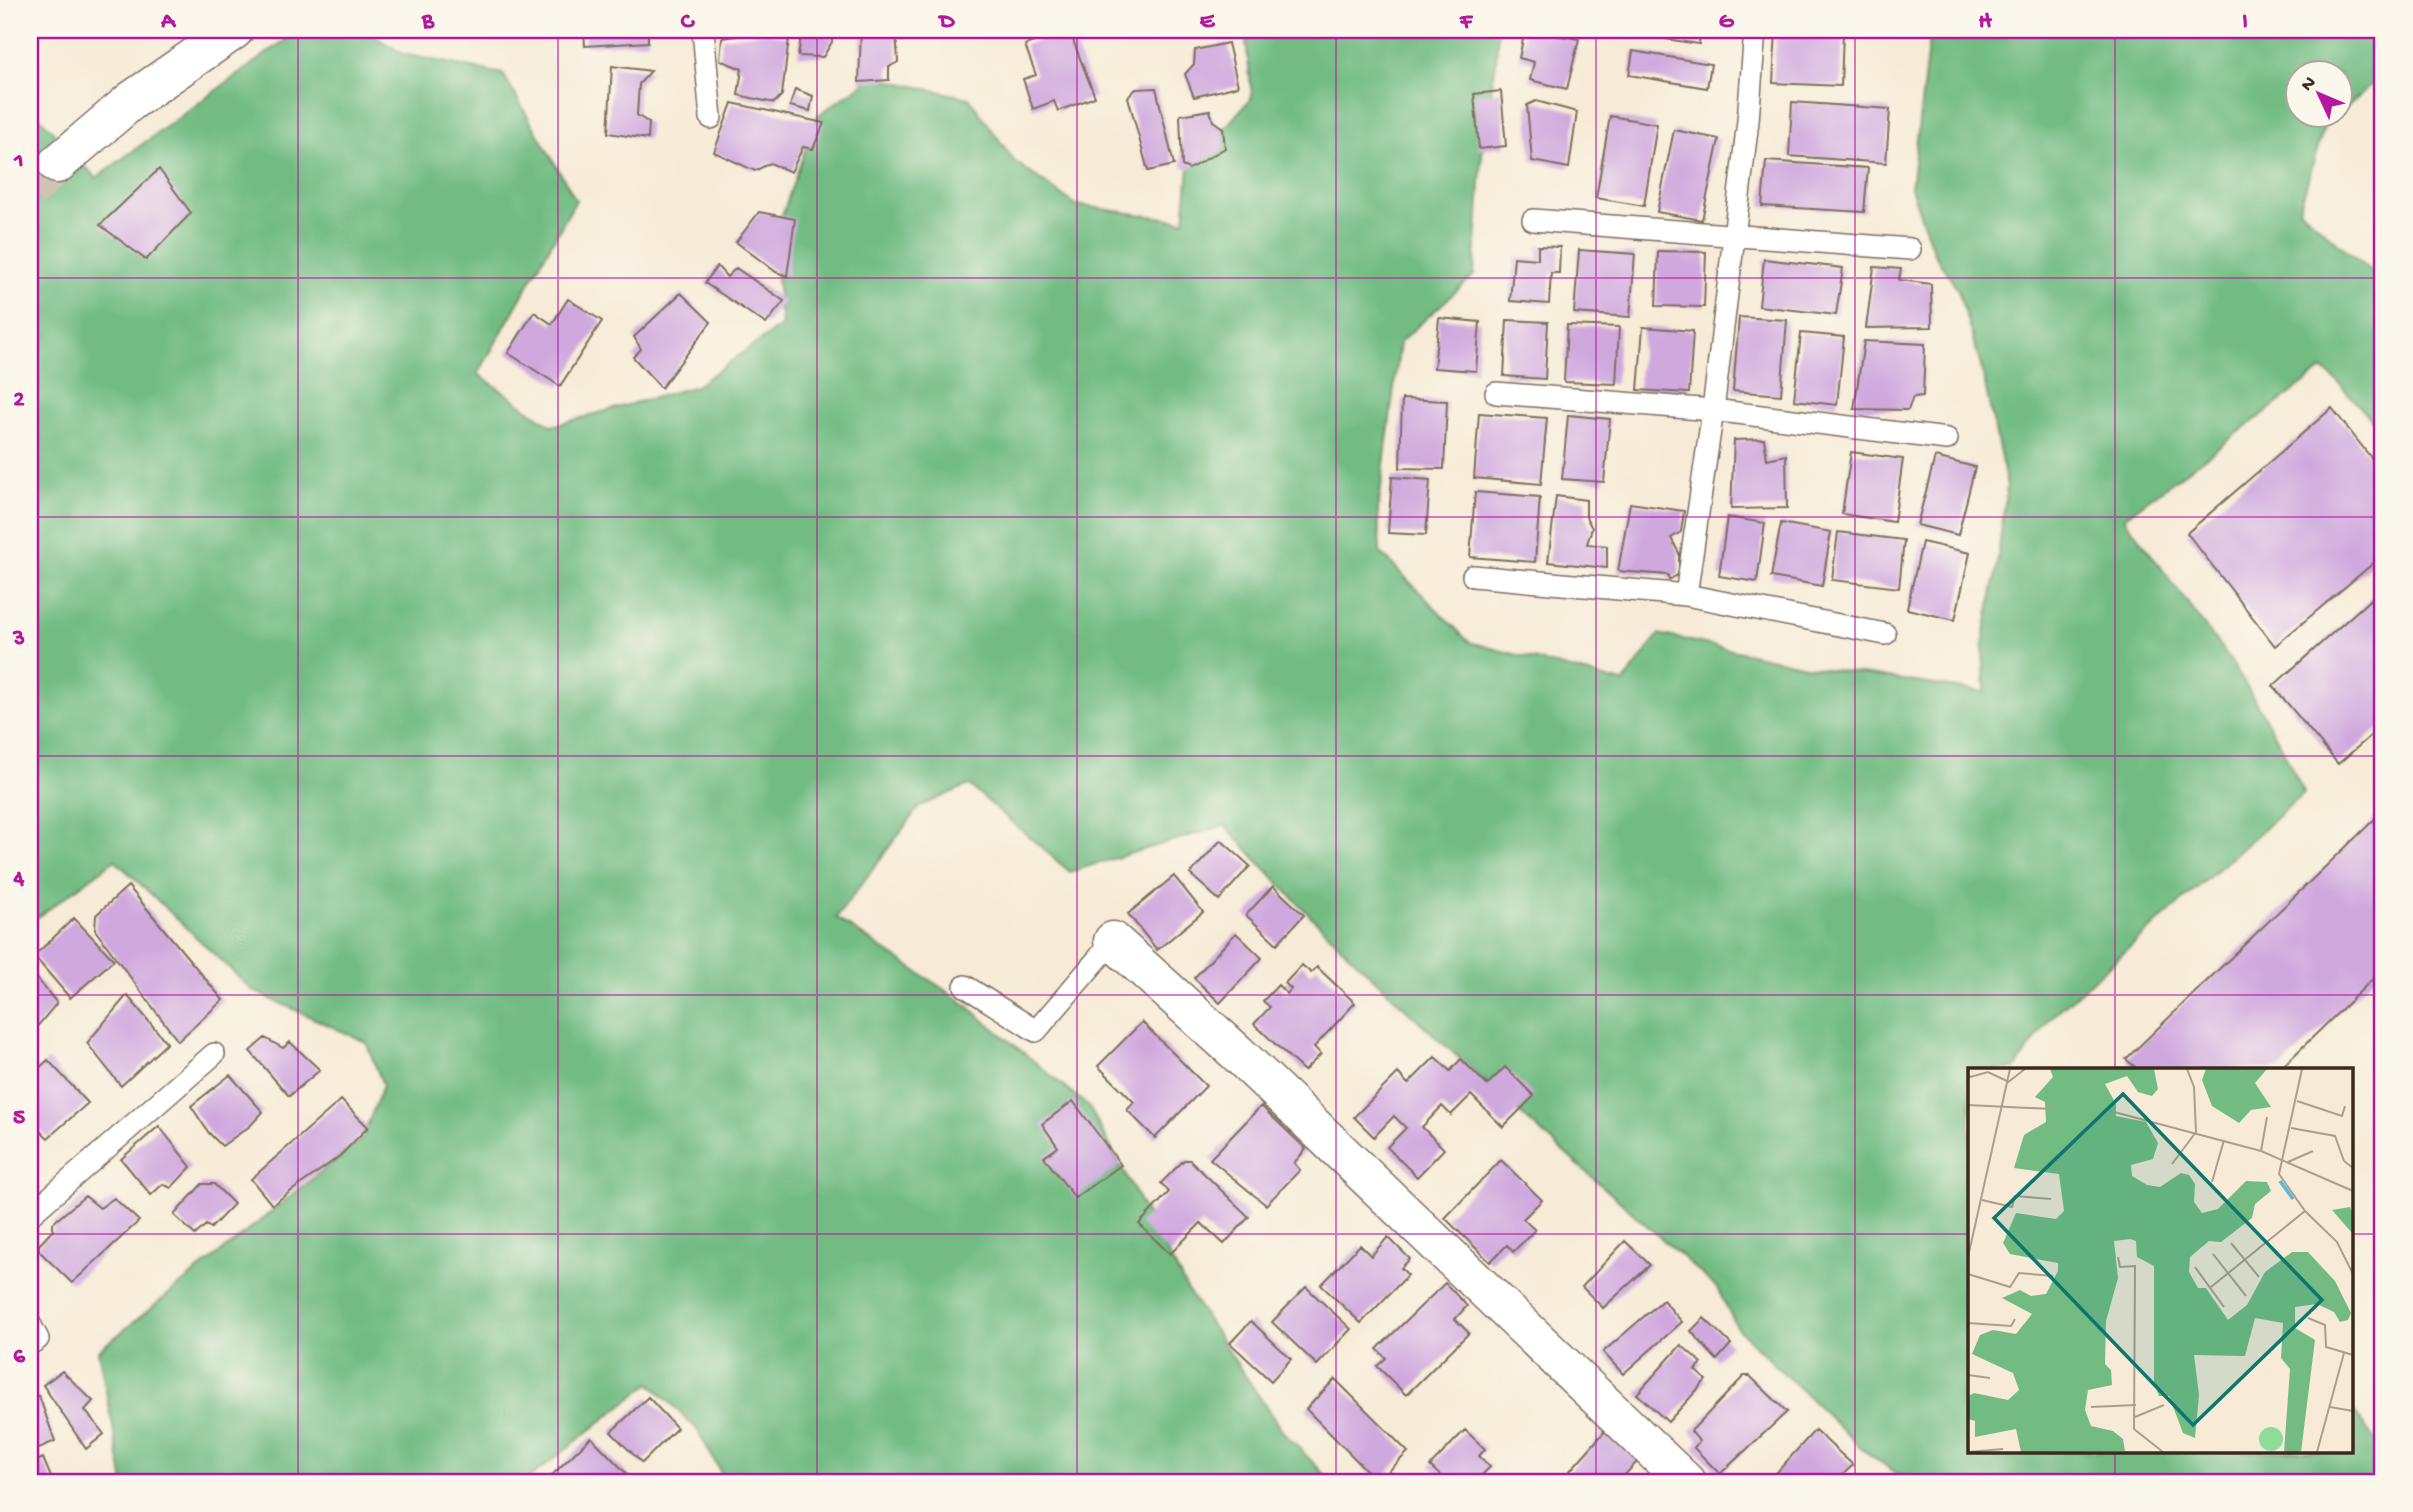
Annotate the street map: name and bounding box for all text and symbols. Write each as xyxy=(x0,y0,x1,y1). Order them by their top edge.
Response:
text: A xyxy=(160,9,176,36)
text: B xyxy=(421,9,435,36)
text: C xyxy=(681,9,696,36)
text: D xyxy=(938,9,956,36)
text: E xyxy=(1200,9,1216,36)
text: F xyxy=(1459,9,1474,36)
text: G xyxy=(1719,9,1735,36)
text: H xyxy=(1978,9,1992,36)
text: I xyxy=(2242,9,2248,36)
north arrow xyxy=(2284,60,2354,130)
text: N xyxy=(2297,72,2322,97)
text: 1 xyxy=(13,148,24,175)
text: 2 xyxy=(13,387,25,414)
text: 3 xyxy=(12,626,25,653)
text: 4 xyxy=(13,866,25,893)
inset map xyxy=(1968,1068,2354,1452)
text: 5 xyxy=(13,1105,25,1132)
text: 6 xyxy=(13,1344,26,1371)

